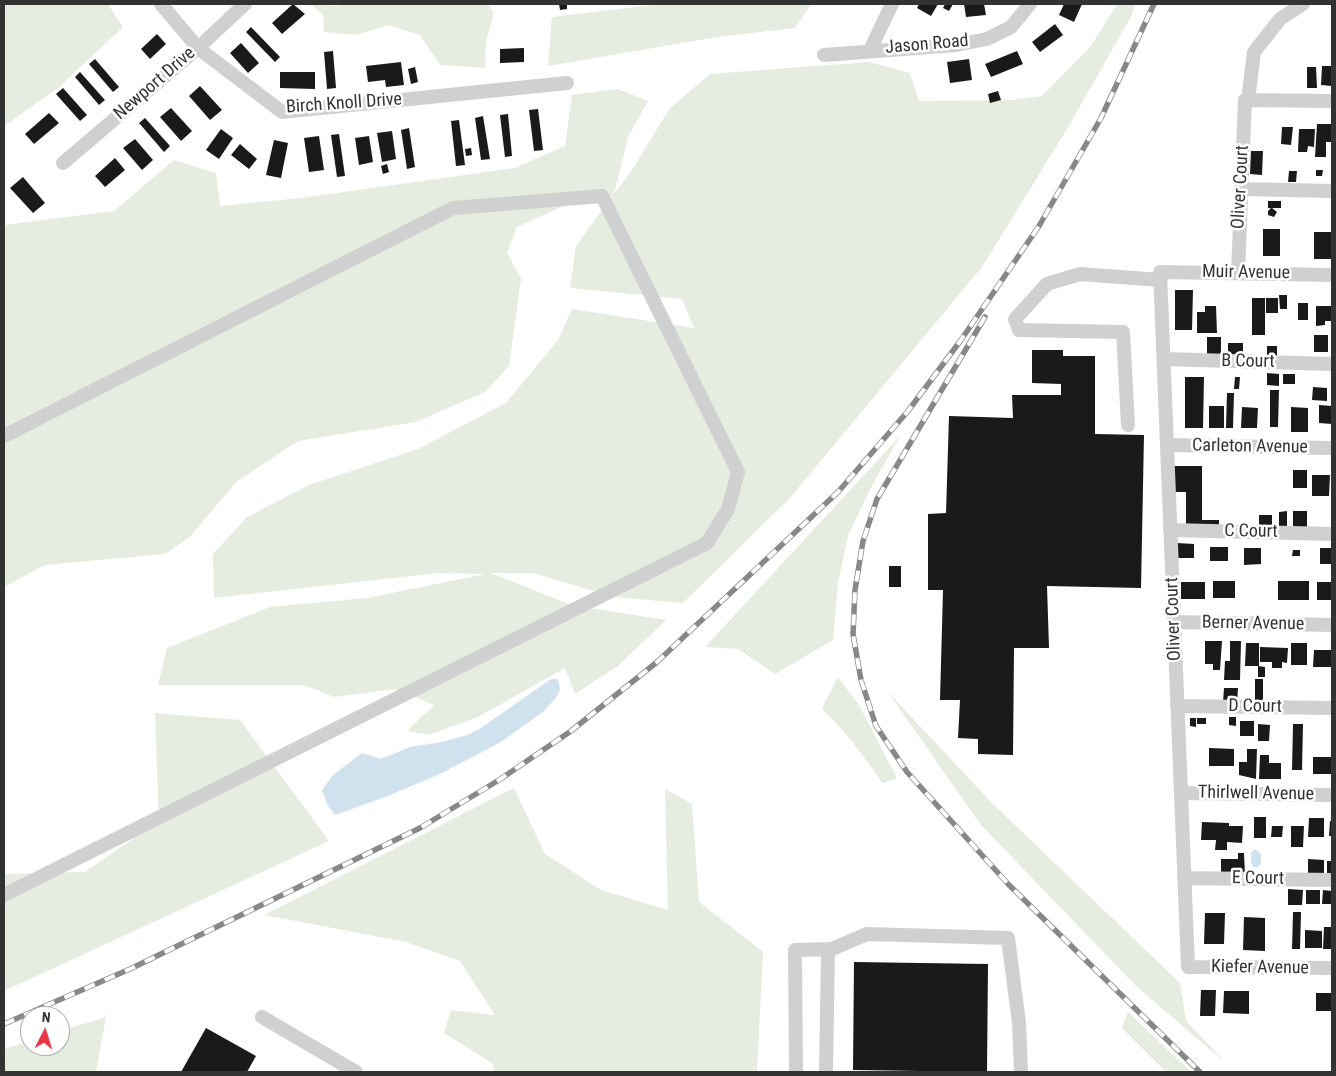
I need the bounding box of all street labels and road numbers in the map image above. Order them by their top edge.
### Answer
street label: Jason Road [884,31,970,59]
street label: Newport Drive [110,43,200,125]
street label: Birch Knoll Drive [285,89,403,119]
street label: Oliver Court [1228,145,1254,229]
street label: Muir Avenue [1202,261,1290,285]
street label: B Court [1221,351,1275,373]
street label: Carleton Avenue [1192,435,1308,459]
street label: C Court [1224,521,1278,543]
street label: Oliver Court [1162,577,1186,661]
street label: Berner Avenue [1202,612,1304,636]
street label: D Court [1228,696,1282,718]
street label: Thirlwell Avenue [1198,782,1314,806]
street label: E Court [1232,868,1284,890]
street label: Kiefer Avenue [1211,956,1309,980]

